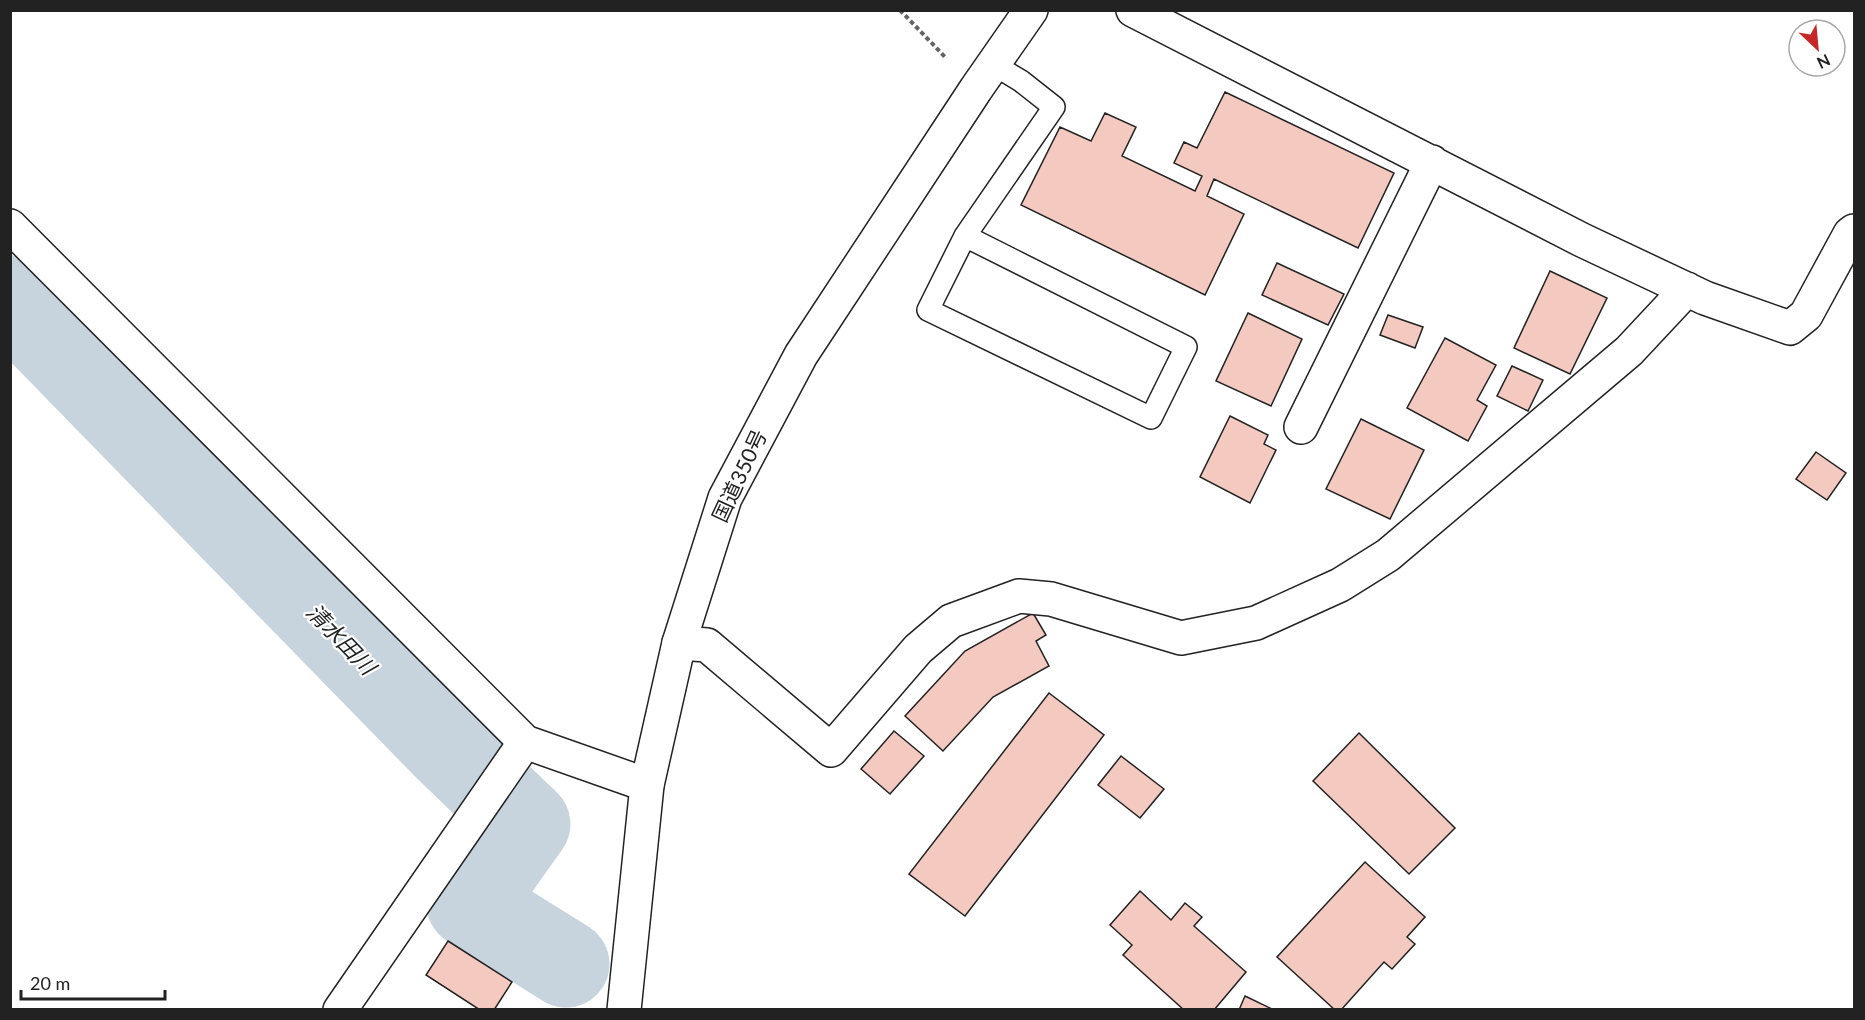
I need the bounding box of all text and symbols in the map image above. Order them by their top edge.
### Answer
north arrow [1787,18,1847,78]
text: N [1814,51,1833,73]
street label: 国道350号 [706,425,771,526]
water label: 清水田川 [301,598,383,681]
scale bar [21,963,165,1001]
text: 20 m [30,972,70,994]

